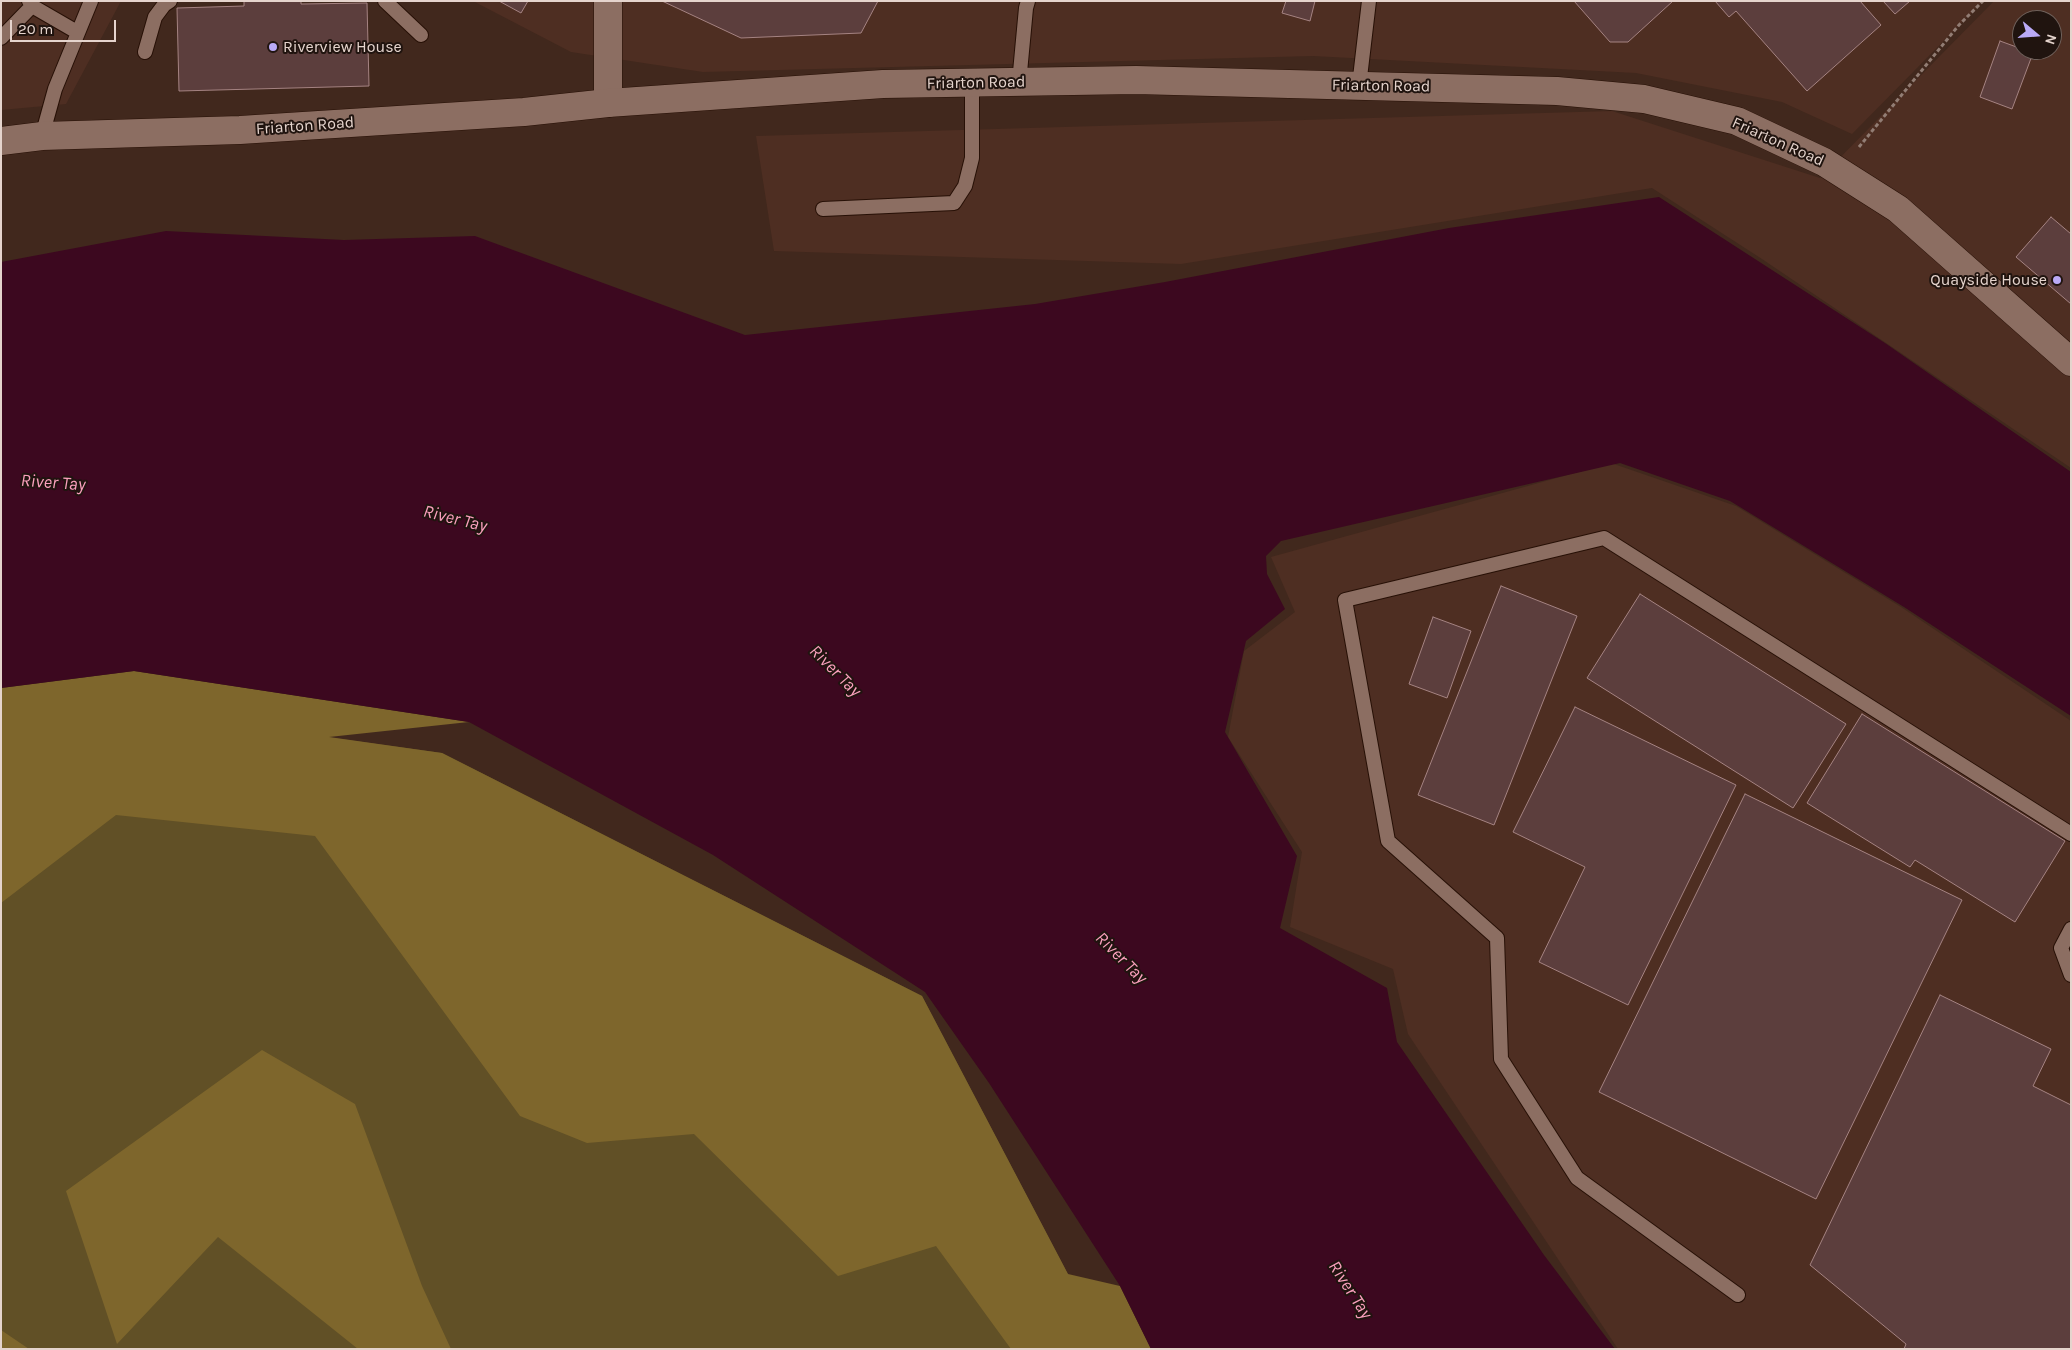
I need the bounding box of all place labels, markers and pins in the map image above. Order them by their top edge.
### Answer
place label: Riverview House [283,37,402,57]
marker: Riverview House [267,41,279,53]
place label: Quayside House [1930,270,2047,290]
marker: Quayside House [2051,274,2063,286]

